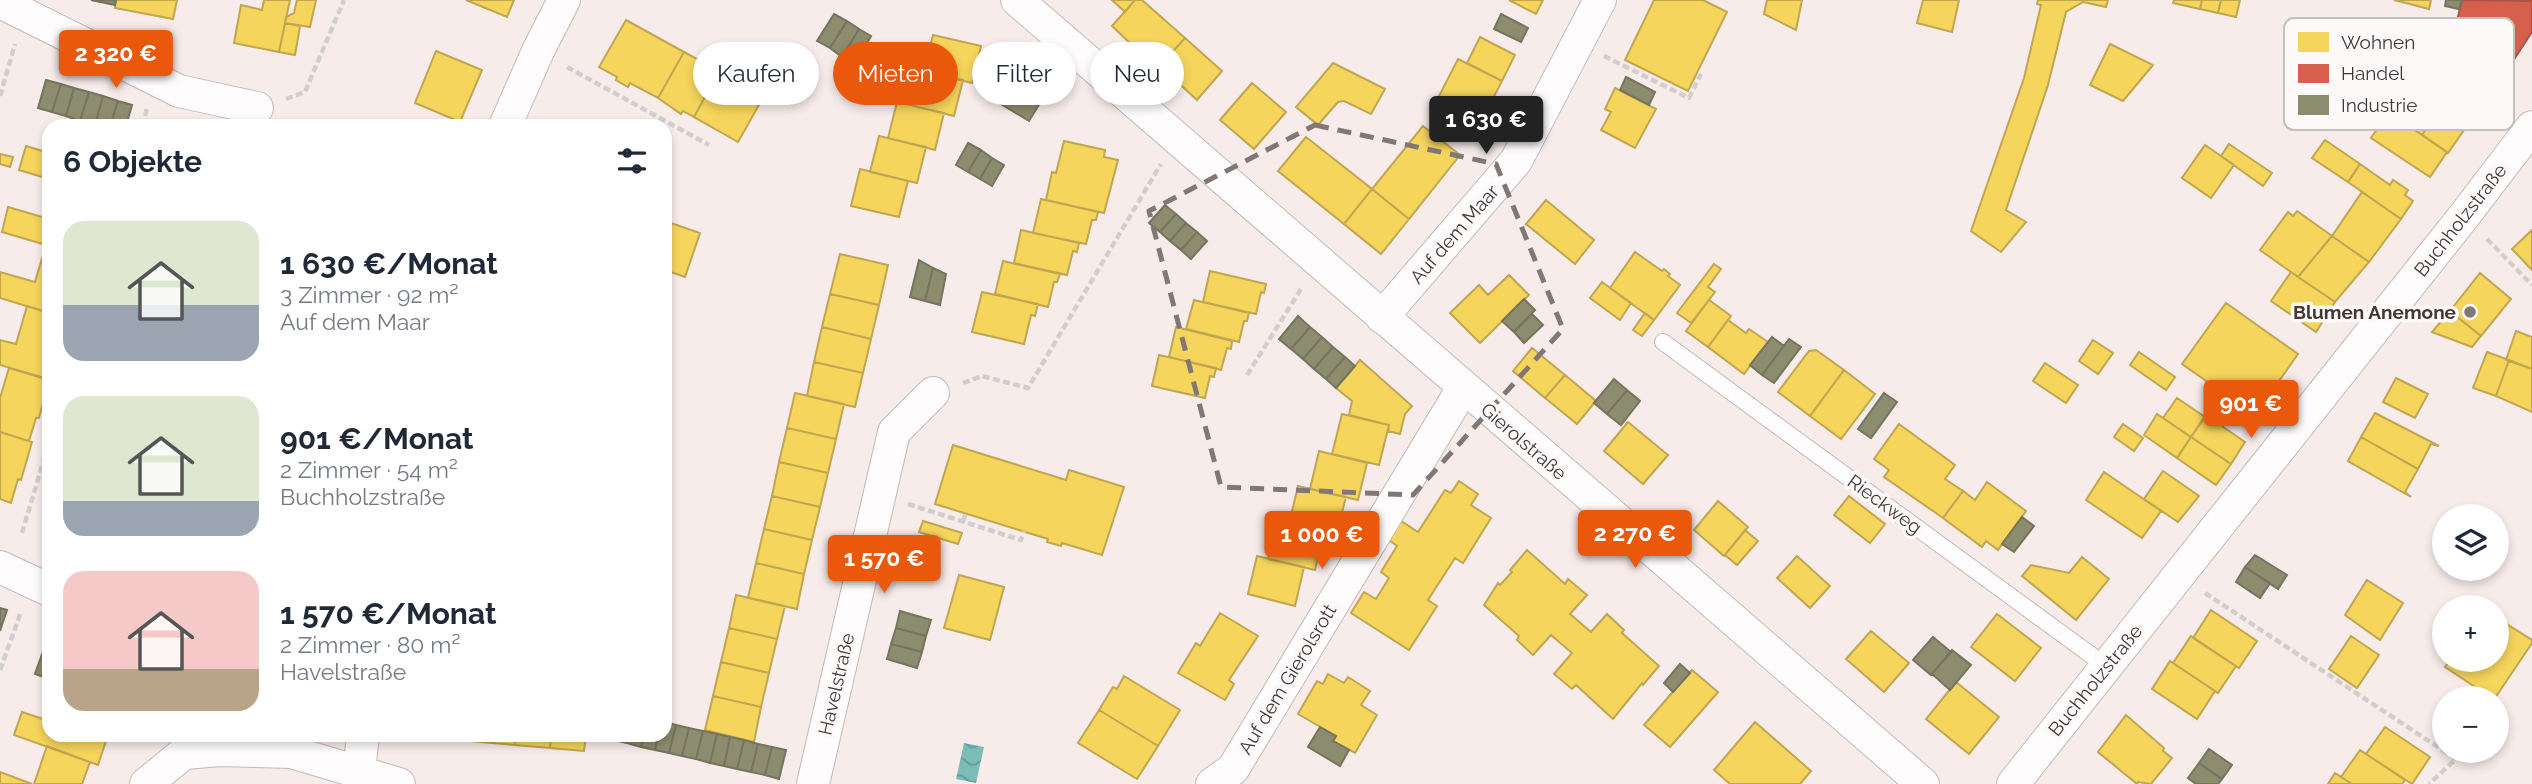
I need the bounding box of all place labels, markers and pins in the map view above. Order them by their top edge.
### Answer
pin: 2 320 € [51,31,181,90]
pin: 1 630 € [1421,96,1551,156]
place label: Blumen Anemone [2293,301,2456,323]
marker: Blumen Anemone [2462,304,2478,320]
pin: 901 € [2202,380,2300,440]
pin: 2 270 € [1570,510,1700,570]
pin: 1 000 € [1257,512,1387,571]
pin: 1 570 € [819,536,949,595]

